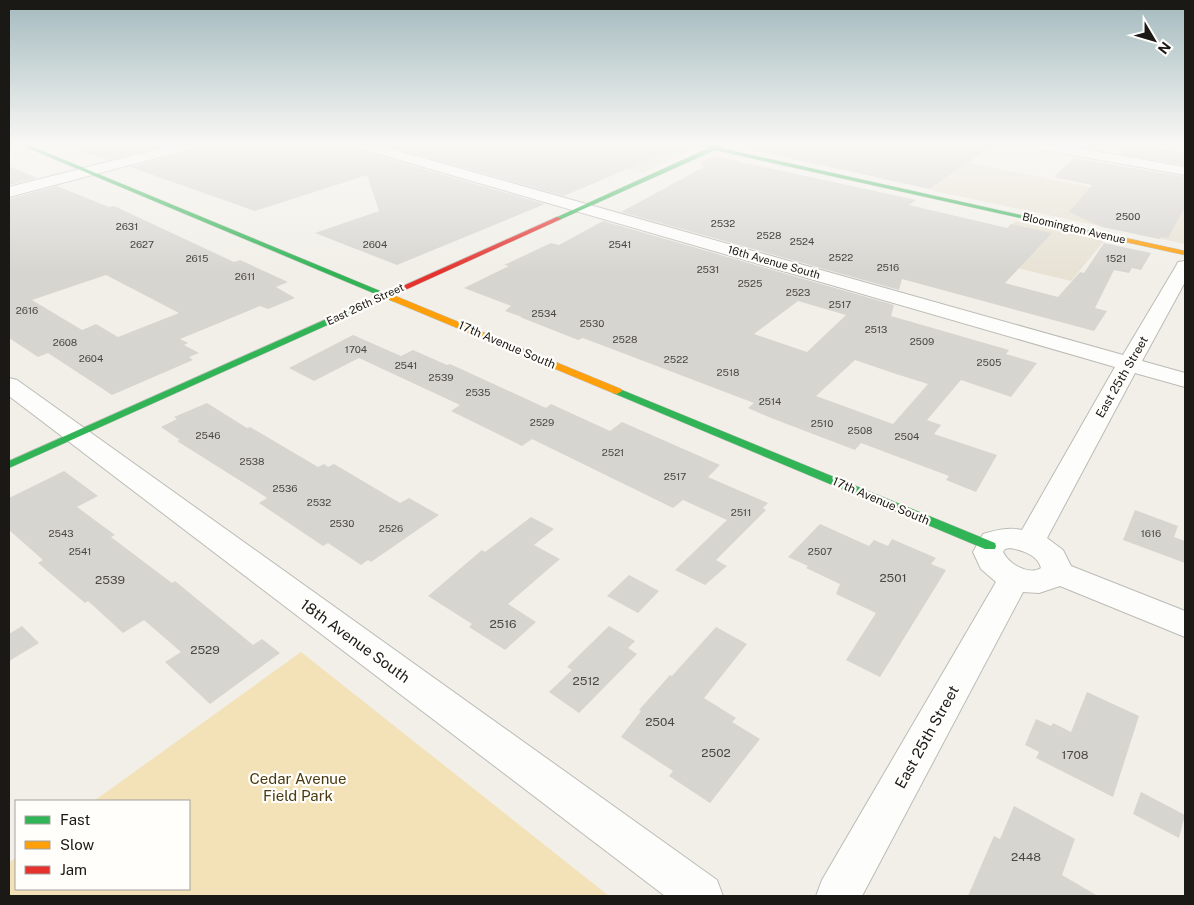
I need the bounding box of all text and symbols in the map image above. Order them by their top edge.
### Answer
north arrow [1129,15,1179,65]
text: N [1155,39,1174,57]
street label: Bloomington Avenue [1021,210,1127,246]
house number: 2500 [1116,210,1140,222]
house number: 2532 [711,217,735,229]
house number: 2631 [116,220,138,232]
house number: 2528 [757,229,781,241]
house number: 2524 [790,235,814,247]
house number: 2627 [130,238,154,250]
house number: 2604 [363,238,387,250]
house number: 2541 [609,238,631,250]
street label: 16th Avenue South [726,243,822,281]
house number: 2522 [829,251,853,263]
house number: 2615 [186,252,208,264]
house number: 1521 [1106,252,1126,264]
house number: 2516 [877,261,899,273]
house number: 2531 [697,263,719,275]
house number: 2611 [235,270,255,282]
house number: 2525 [738,277,762,289]
street label: East 26th Street [324,281,406,327]
house number: 2523 [786,286,810,298]
house number: 2517 [829,298,851,310]
house number: 2616 [16,304,38,316]
house number: 2534 [532,307,556,319]
house number: 2530 [580,317,604,329]
street label: 17th Avenue South [456,318,558,372]
house number: 2513 [865,323,887,335]
house number: 2528 [613,333,637,345]
street label: East 25th Street [1093,333,1151,420]
house number: 2509 [910,335,934,347]
house number: 2608 [53,336,77,348]
house number: 1704 [345,343,367,355]
house number: 2604 [79,352,103,364]
house number: 2522 [664,353,688,365]
house number: 2505 [977,356,1001,368]
house number: 2541 [395,359,417,371]
house number: 2518 [717,366,739,378]
house number: 2539 [429,371,453,383]
house number: 2535 [465,386,491,398]
house number: 2514 [759,395,781,407]
house number: 2529 [530,416,554,428]
house number: 2510 [811,417,833,429]
house number: 2508 [848,424,872,436]
house number: 2546 [196,429,220,441]
house number: 2504 [895,430,919,442]
house number: 2521 [602,446,624,458]
house number: 2538 [239,455,265,467]
house number: 2517 [664,470,686,482]
street label: 17th Avenue South [830,474,932,528]
house number: 2536 [273,482,297,494]
house number: 2532 [307,496,331,508]
house number: 2511 [731,506,751,518]
house number: 2530 [330,517,354,529]
house number: 2526 [379,522,403,534]
house number: 2543 [49,527,73,539]
house number: 1616 [1141,527,1161,539]
house number: 2541 [69,545,91,557]
house number: 2507 [808,545,832,557]
house number: 2501 [879,571,907,585]
house number: 2539 [95,573,125,587]
street label: 18th Avenue South [297,595,413,686]
house number: 2516 [489,617,517,631]
house number: 2529 [190,643,220,657]
house number: 2512 [573,674,599,688]
street label: East 25th Street [891,682,962,791]
house number: 2504 [645,715,675,729]
house number: 2502 [701,746,731,760]
house number: 1708 [1062,748,1089,762]
park label: Cedar Avenue Field Park [249,770,347,804]
legend [15,800,190,890]
text: Fast [60,811,90,828]
text: Slow [60,836,95,853]
house number: 2448 [1011,850,1041,864]
text: Jam [60,861,87,878]

